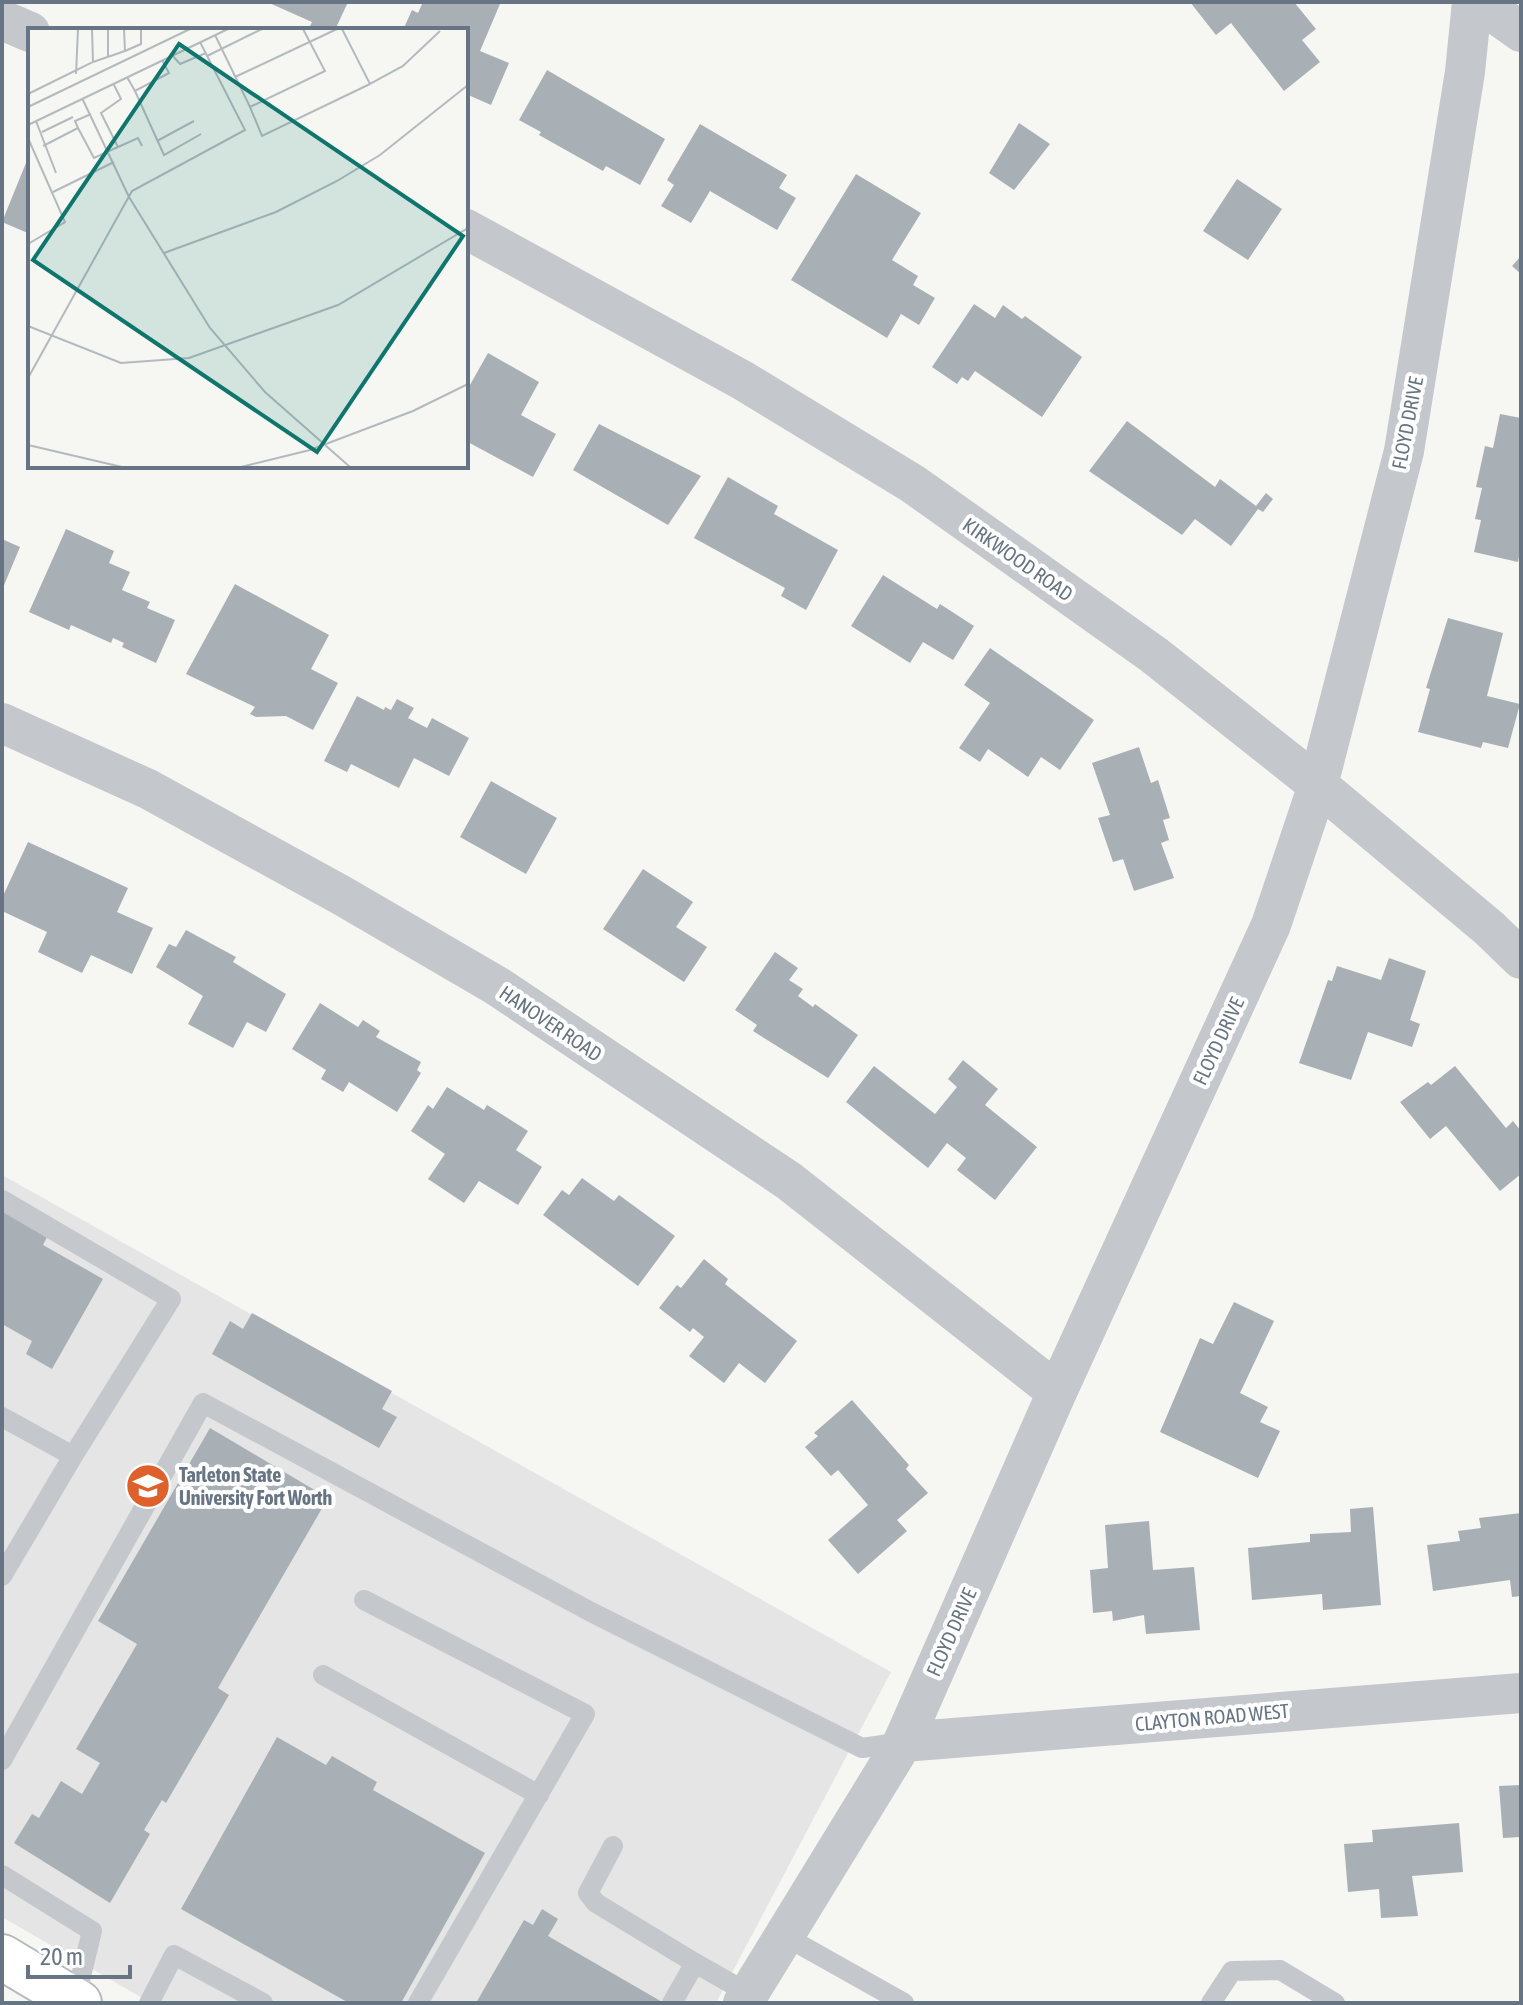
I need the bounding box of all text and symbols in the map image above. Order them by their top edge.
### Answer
inset map [28,28,468,468]
street label: FLOYD DRIVE [1387,374,1427,471]
street label: KIRKWOOD ROAD [959,513,1077,605]
street label: HANOVER ROAD [496,980,606,1066]
street label: FLOYD DRIVE [1188,993,1248,1088]
school or university icon: Tarleton State University Fort Worth [124,1462,172,1510]
place label: Tarleton State University Fort Worth [179,1463,332,1509]
street label: FLOYD DRIVE [921,1584,981,1680]
street label: CLAYTON ROAD WEST [1134,1699,1290,1735]
scale bar [28,1929,130,1979]
text: 20 m [40,1943,83,1970]

